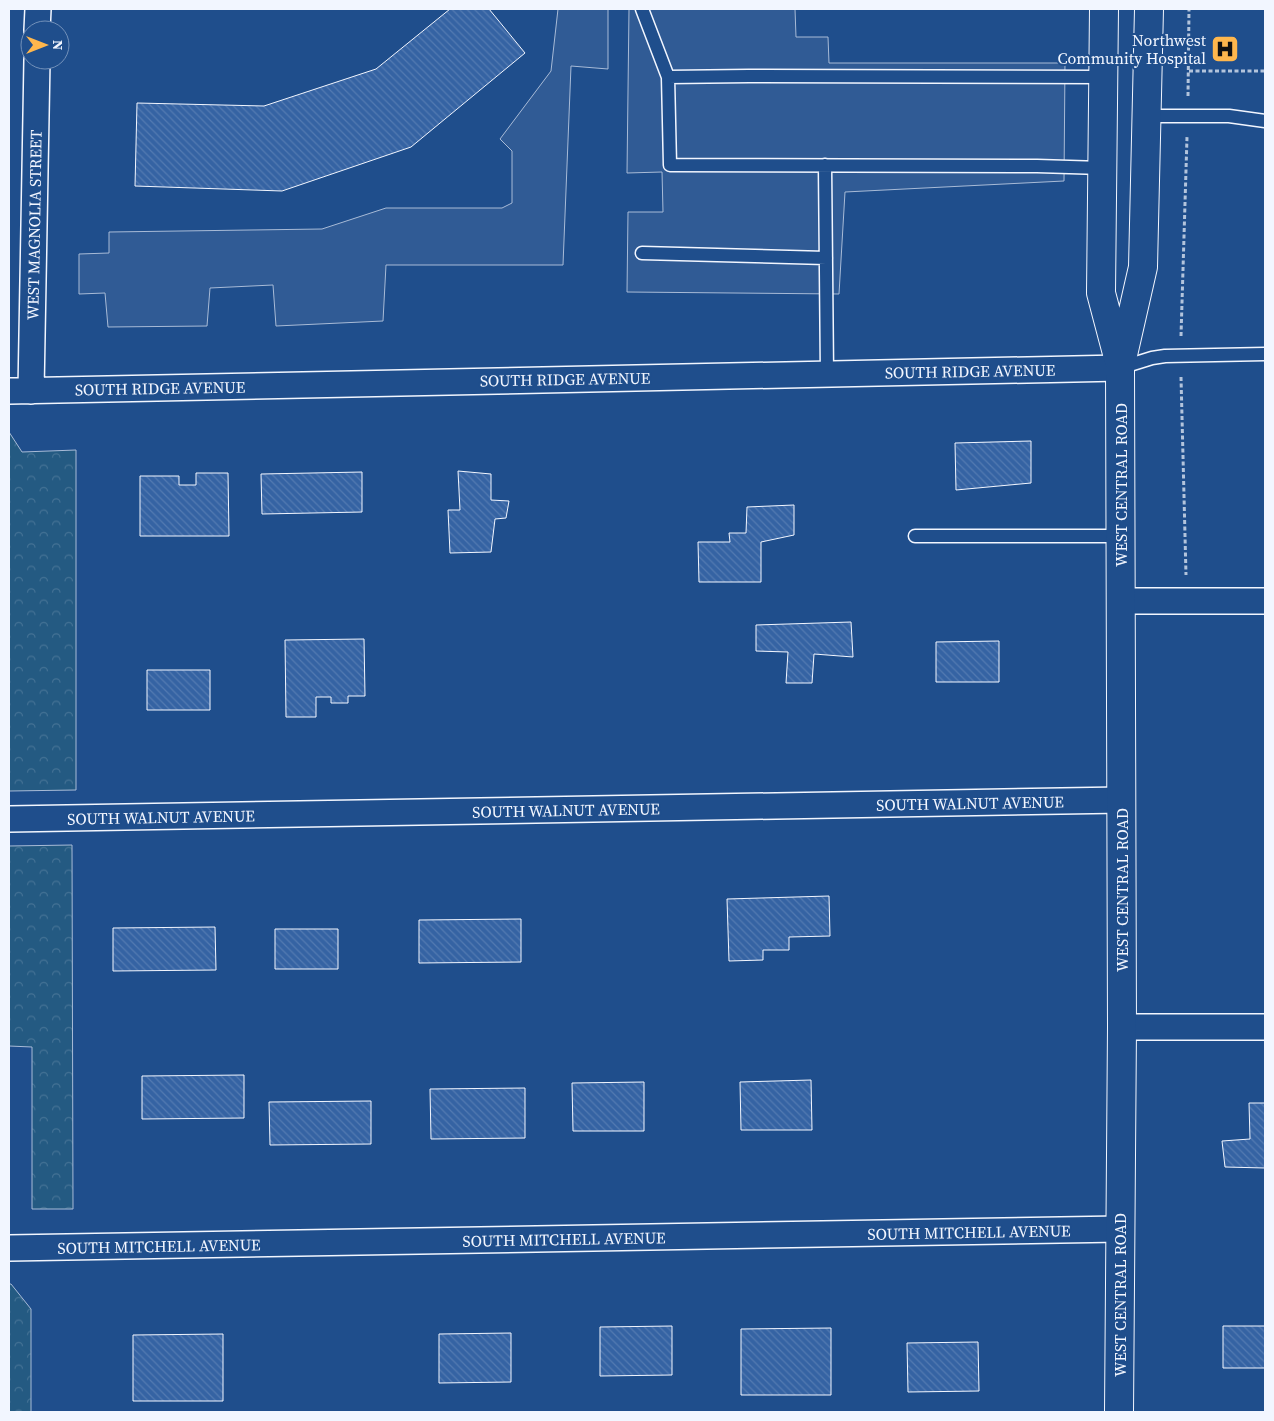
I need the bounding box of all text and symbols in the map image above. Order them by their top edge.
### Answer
north arrow [20,20,70,70]
place label: Northwest Community Hospital [1057,29,1207,69]
hospital icon: Northwest Community Hospital [1210,34,1240,64]
text: N [48,40,68,50]
street label: WEST MAGNOLIA STREET [21,129,47,320]
street label: SOUTH RIDGE AVENUE [885,359,1056,383]
street label: SOUTH RIDGE AVENUE [480,367,651,391]
street label: SOUTH RIDGE AVENUE [75,376,246,400]
street label: WEST CENTRAL ROAD [1110,403,1132,567]
street label: SOUTH WALNUT AVENUE [876,790,1064,816]
street label: SOUTH WALNUT AVENUE [472,797,660,823]
street label: SOUTH WALNUT AVENUE [67,804,255,830]
street label: WEST CENTRAL ROAD [1111,808,1133,972]
street label: WEST CENTRAL ROAD [1109,1213,1131,1377]
street label: SOUTH MITCHELL AVENUE [867,1219,1071,1245]
street label: SOUTH MITCHELL AVENUE [462,1226,666,1252]
street label: SOUTH MITCHELL AVENUE [57,1233,261,1259]

